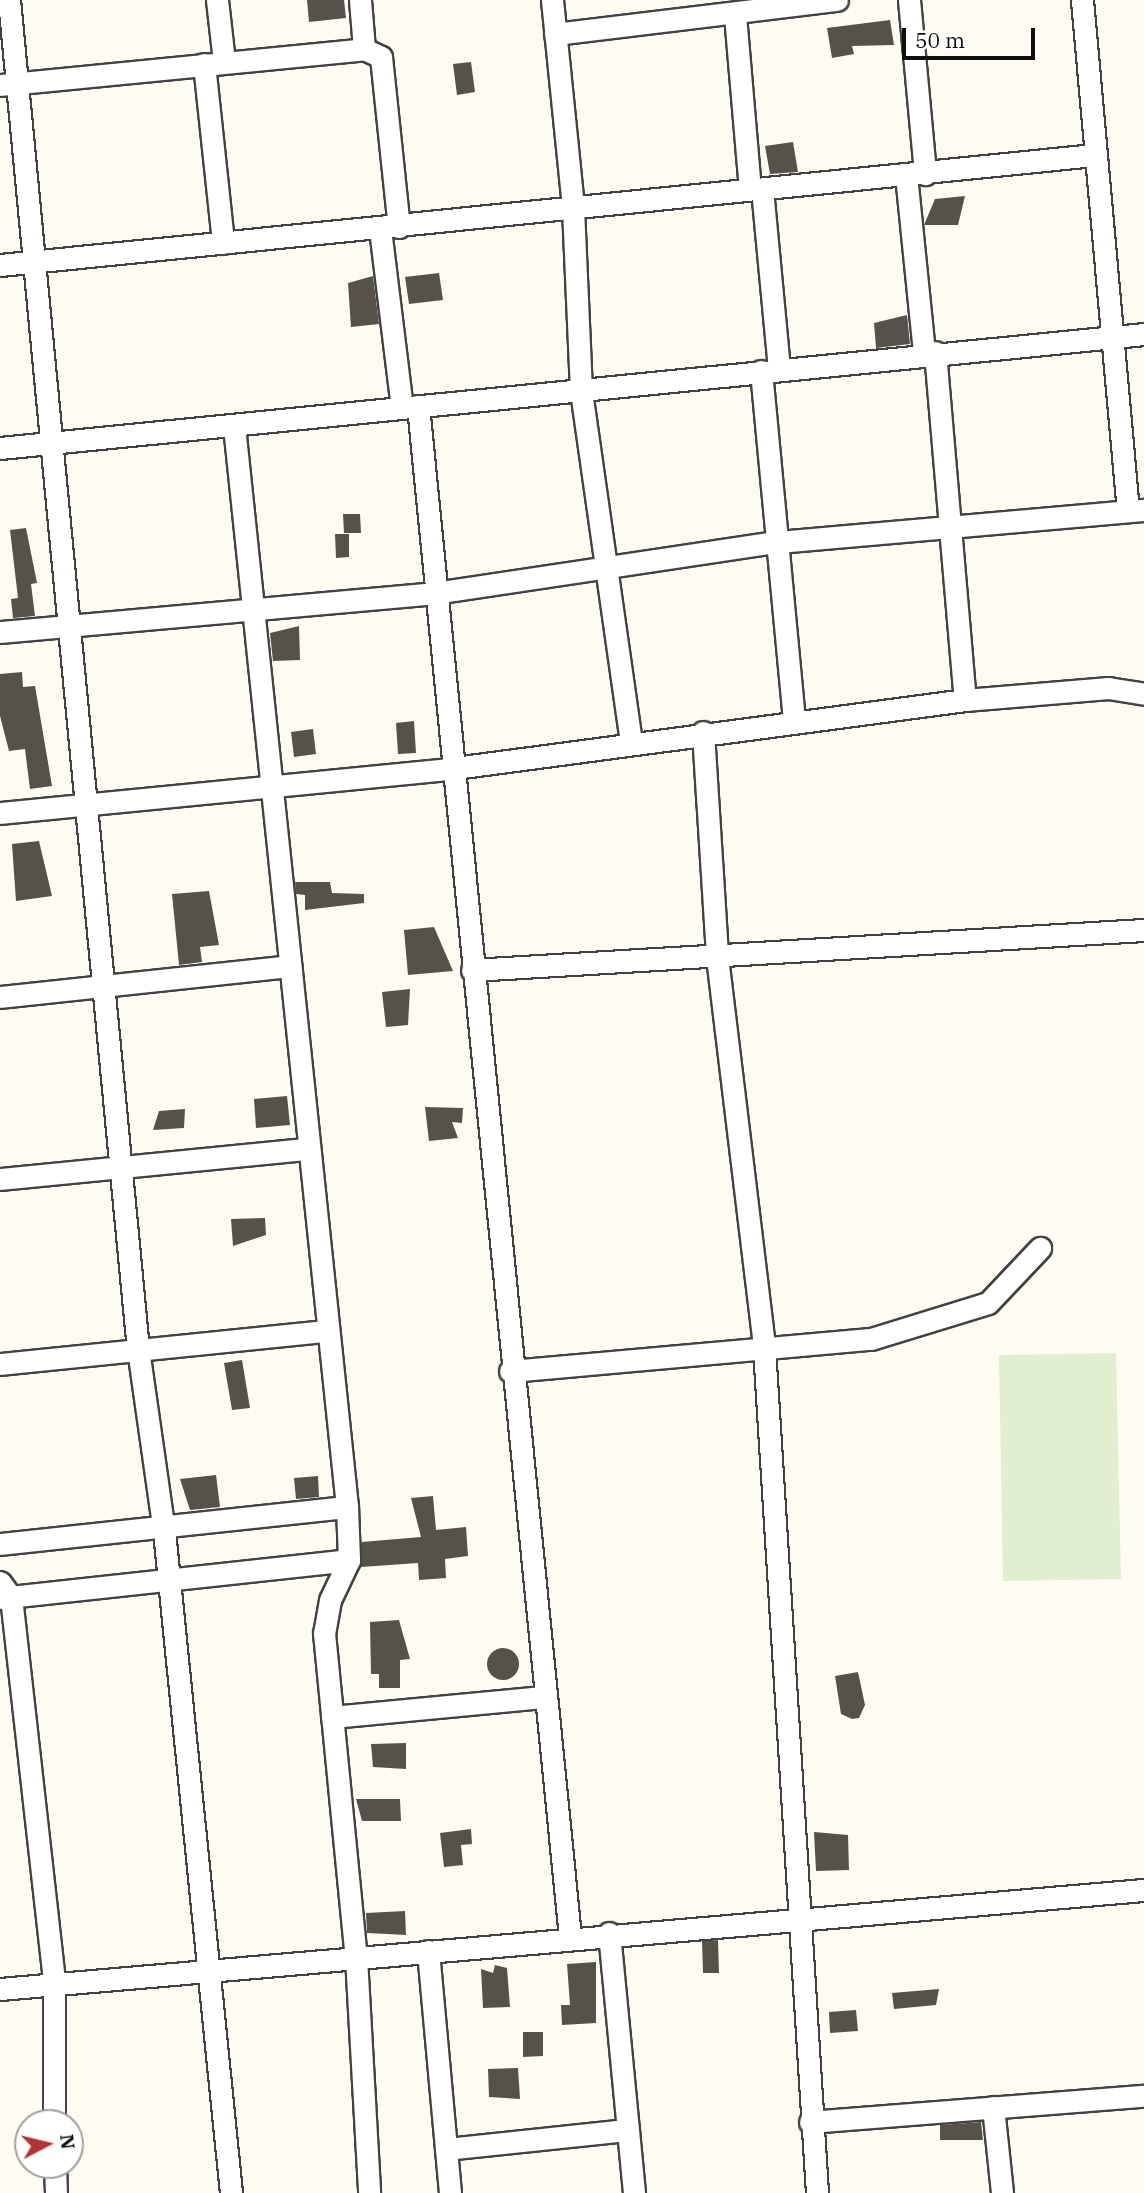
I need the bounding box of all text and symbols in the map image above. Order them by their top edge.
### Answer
scale bar [906,14,1039,58]
text: 50 m [915,26,965,54]
north arrow [14,2109,84,2179]
text: N [55,2133,81,2151]

